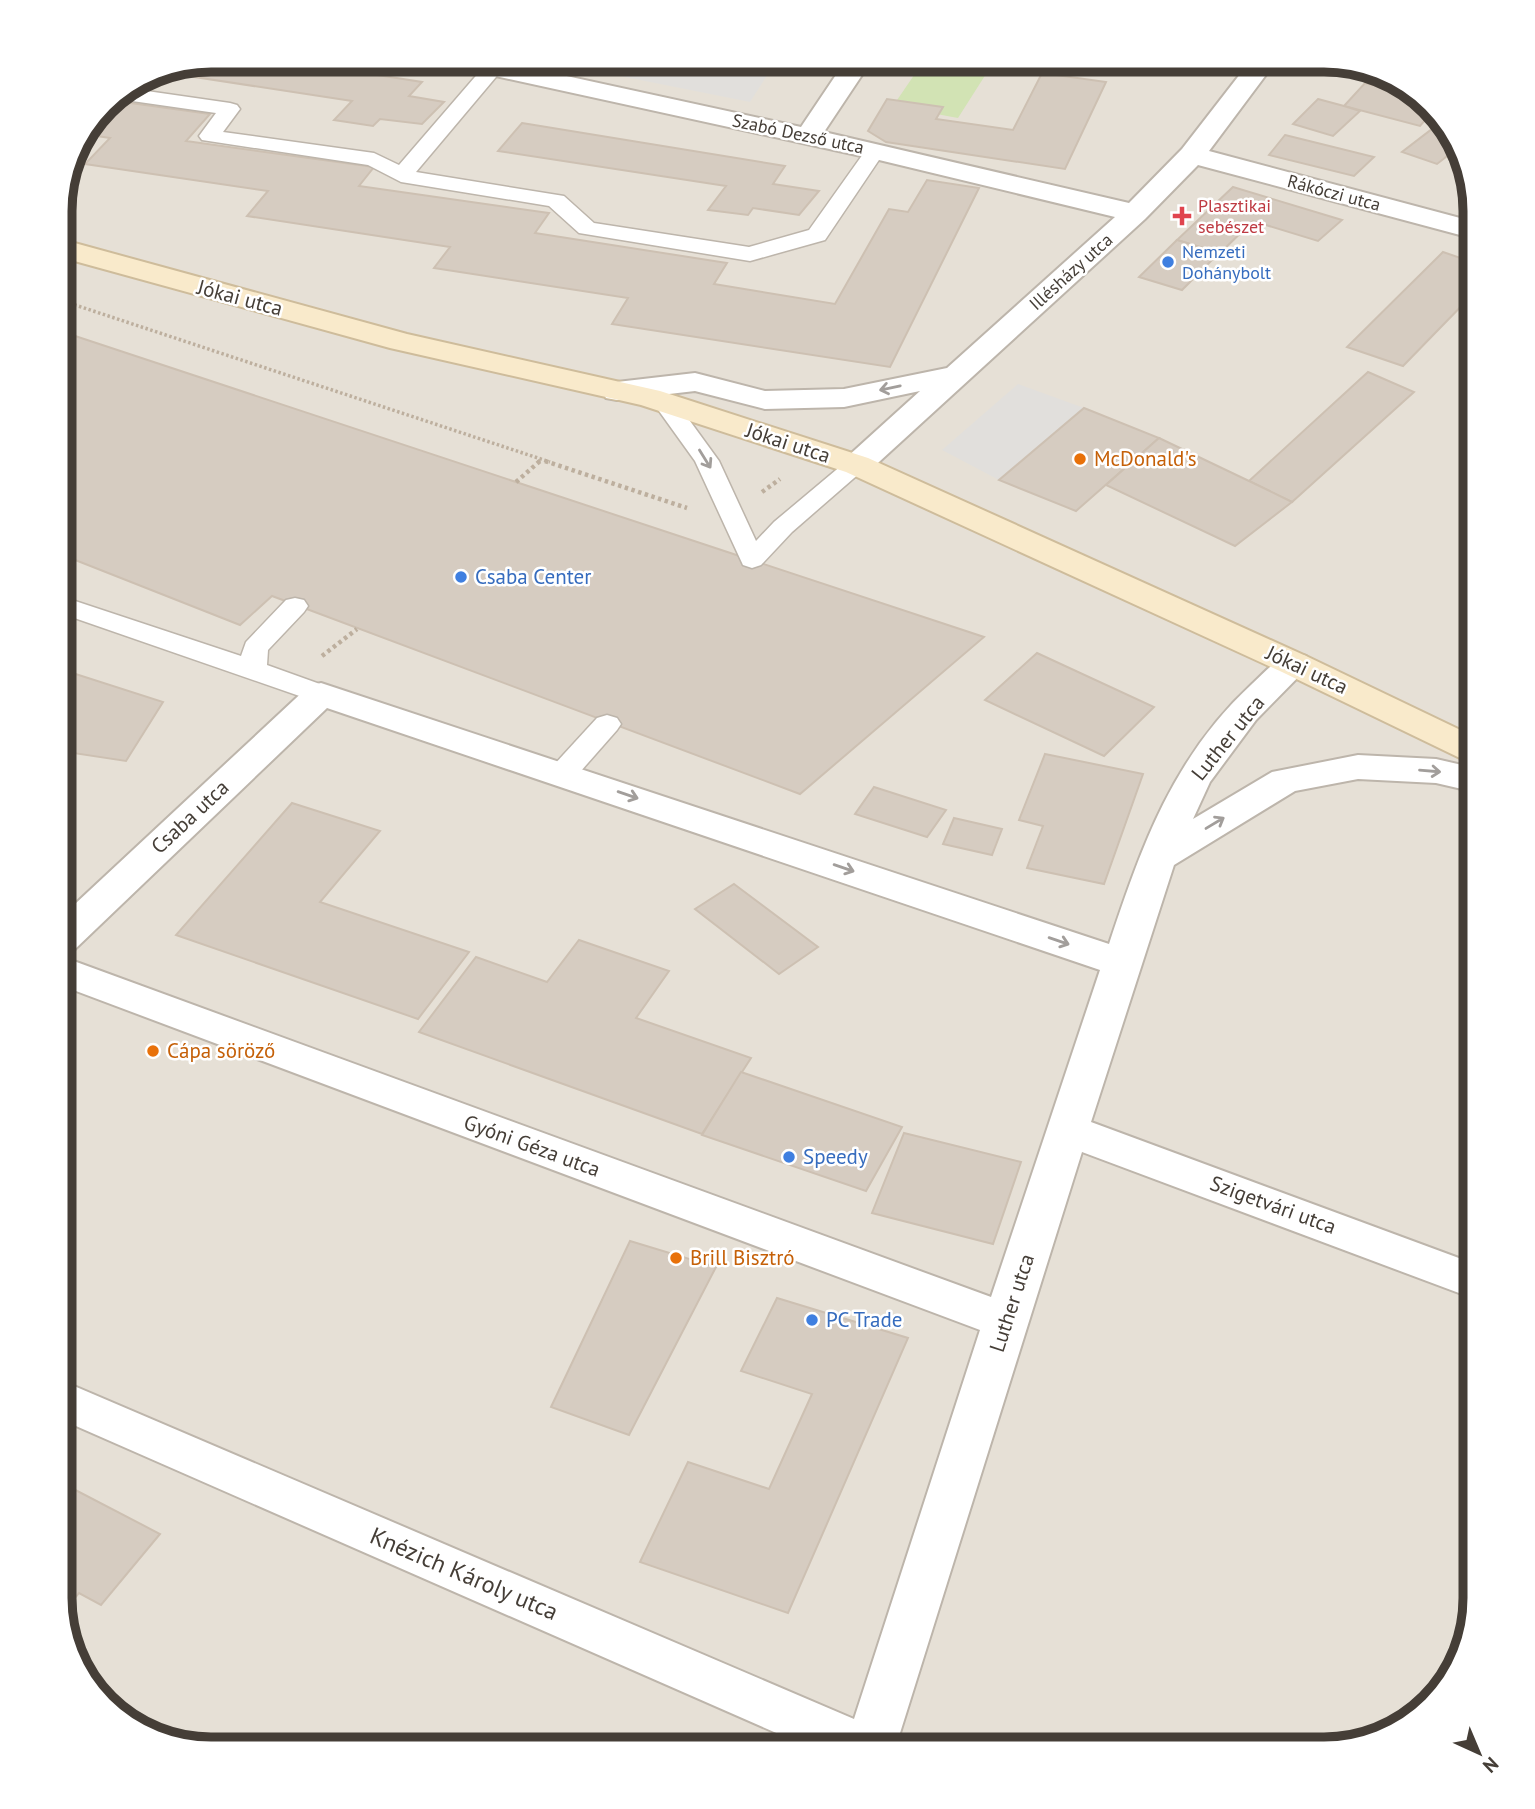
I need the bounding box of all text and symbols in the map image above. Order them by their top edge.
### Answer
street label: Szabó Dezső utca [730,108,866,159]
street label: Rákóczi utca [1285,169,1383,216]
place label: Plasztikai sebészet [1198,194,1271,238]
marker: Plasztikai sebészet [1172,206,1192,226]
street label: Illésházy utca [1024,228,1117,315]
place label: Nemzeti Dohánybolt [1182,240,1271,284]
marker: Nemzeti Dohánybolt [1160,254,1176,270]
street label: Jókai utca [194,273,286,322]
one-way arrow [879,382,902,396]
street label: Jókai utca [742,416,834,469]
place label: McDonald's [1094,445,1197,472]
one-way arrow [699,449,713,469]
marker: McDonald's [1072,451,1088,467]
place label: Csaba Center [475,563,591,590]
marker: Csaba Center [453,569,469,585]
street label: Jókai utca [1261,638,1352,700]
street label: Luther utca [1185,690,1270,786]
one-way arrow [1418,765,1440,778]
street label: Csaba utca [145,774,234,859]
one-way arrow [617,790,639,802]
one-way arrow [1205,816,1225,830]
one-way arrow [832,863,854,875]
one-way arrow [1048,936,1070,948]
place label: Cápa söröző [167,1037,275,1064]
marker: Cápa söröző [145,1043,161,1059]
street label: Gyóni Géza utca [460,1108,604,1183]
place label: Speedy [803,1143,868,1170]
marker: Speedy [781,1149,797,1165]
street label: Szigetvári utca [1206,1169,1340,1240]
place label: Brill Bisztró [690,1244,795,1271]
marker: Brill Bisztró [668,1250,684,1266]
street label: Luther utca [983,1250,1040,1355]
place label: PC Trade [826,1306,902,1333]
marker: PC Trade [804,1312,820,1328]
street label: Knézich Károly utca [365,1520,563,1627]
north arrow [1444,1718,1514,1788]
text: N [1478,1752,1504,1778]

